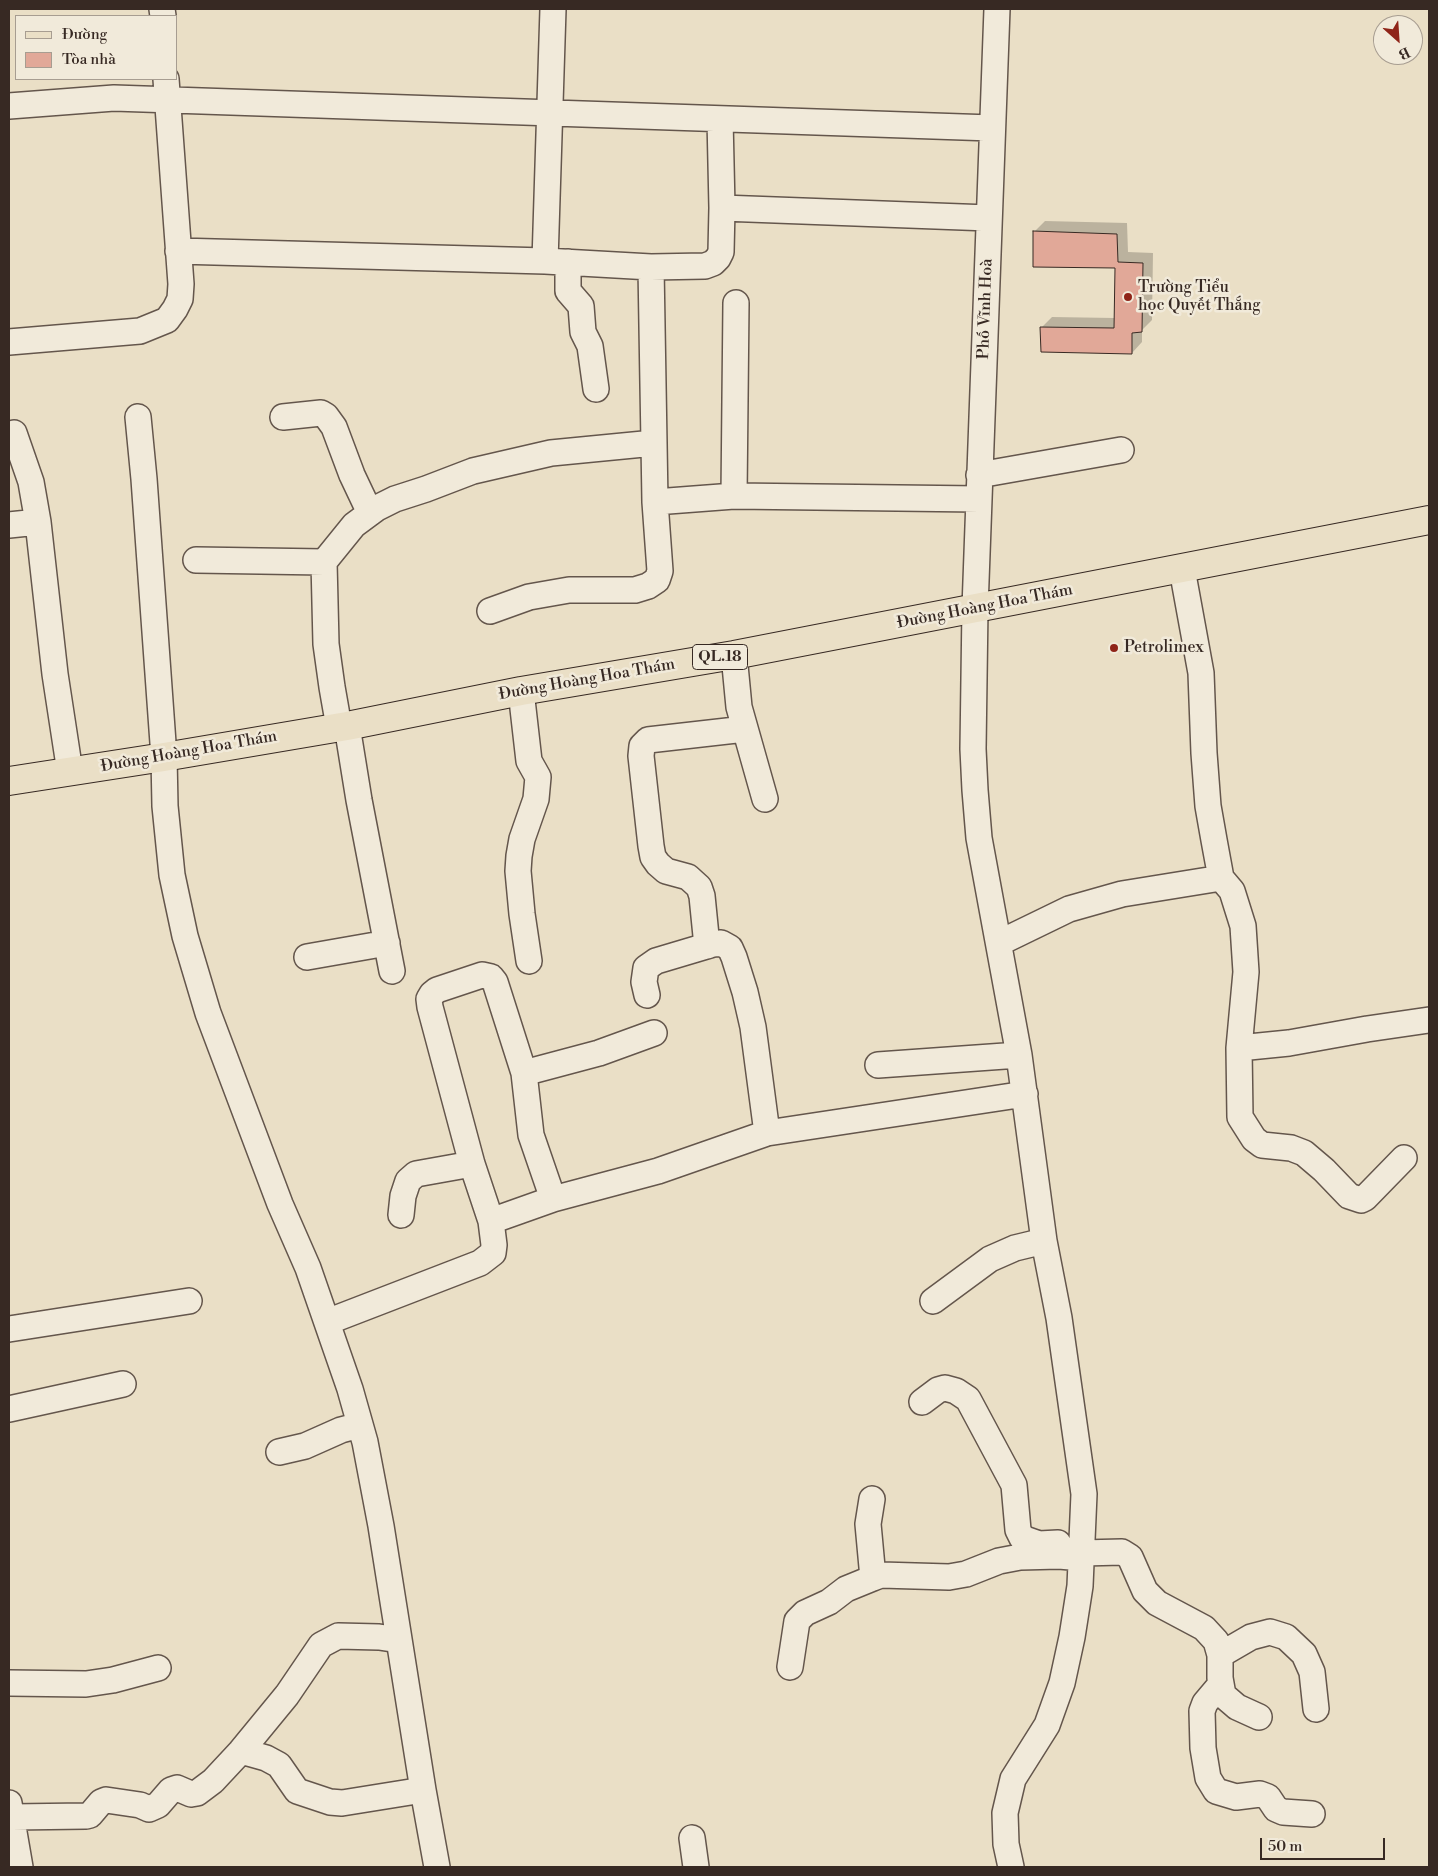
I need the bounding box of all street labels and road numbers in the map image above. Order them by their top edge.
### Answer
street label: Phố Vĩnh Hoà [975,258,997,360]
street label: Đường Hoàng Hoa Thám [896,581,1074,633]
road number: QL.18 [692,644,748,670]
street label: Đường Hoàng Hoa Thám [497,655,677,705]
street label: Đường Hoàng Hoa Thám [99,727,279,777]

